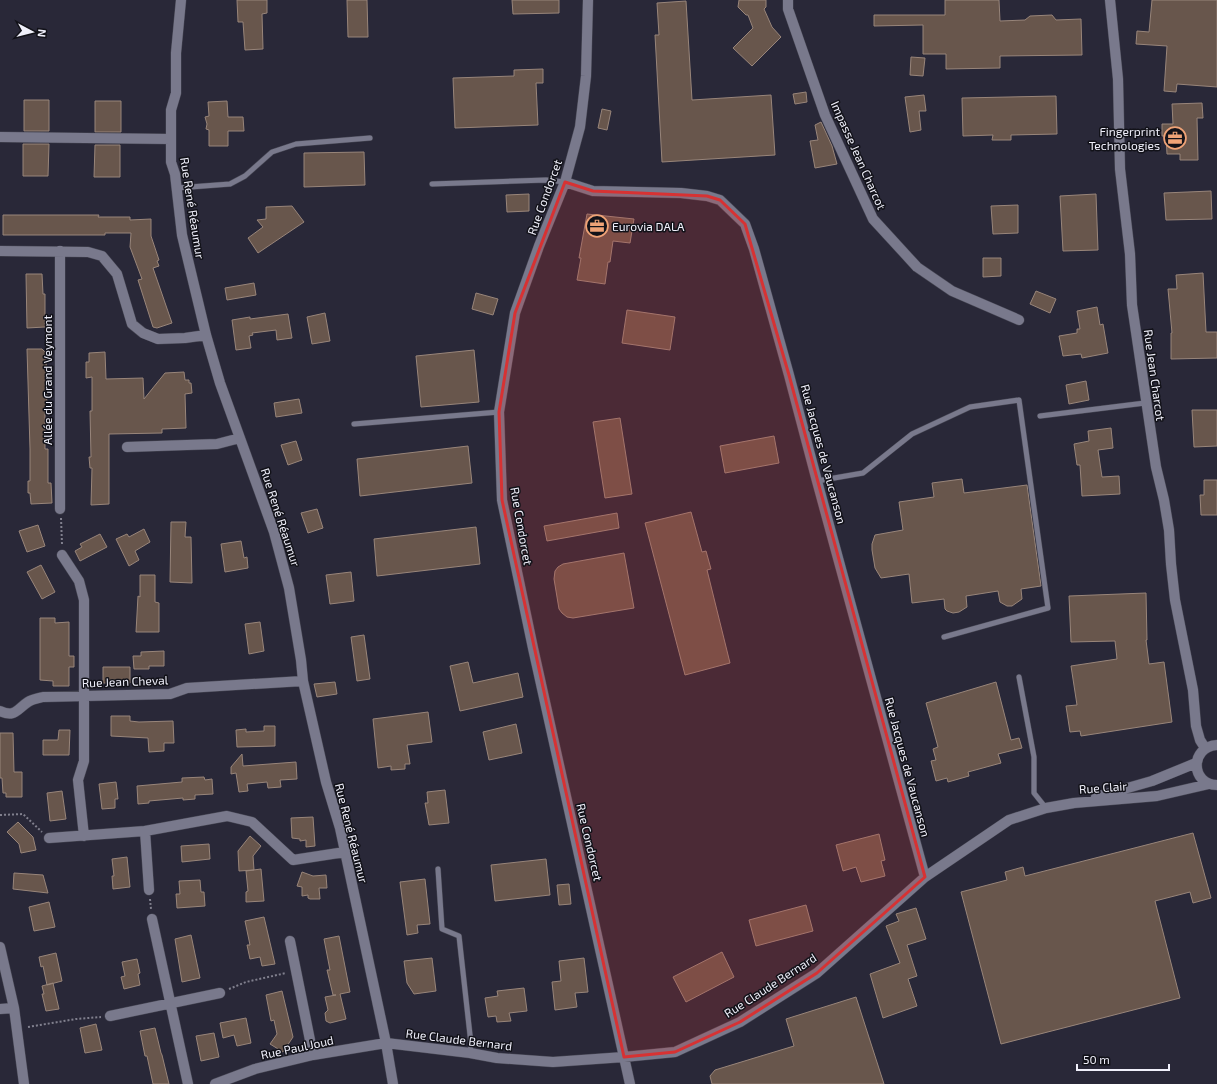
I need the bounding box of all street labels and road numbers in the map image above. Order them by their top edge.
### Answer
street label: Impasse Jean Charcot [829,99,889,212]
street label: Rue René Réaumur [178,156,208,260]
street label: Rue Condorcet [524,157,564,237]
street label: Allée du Grand Veymont [40,314,54,445]
street label: Rue Jean Charcot [1142,328,1168,422]
street label: Rue Jacques de Vaucanson [799,383,849,525]
street label: Rue René Réaumur [258,466,304,568]
street label: Rue Condorcet [508,486,536,567]
street label: Rue Jean Cheval [81,672,169,690]
street label: Rue Jacques de Vaucanson [883,696,933,838]
street label: Rue Clair [1078,778,1128,796]
street label: Rue René Réaumur [333,781,371,885]
street label: Rue Condorcet [574,802,606,883]
street label: Rue Claude Bernard [721,950,819,1020]
street label: Rue Claude Bernard [405,1026,513,1052]
street label: Rue Paul Joud [259,1032,335,1062]

